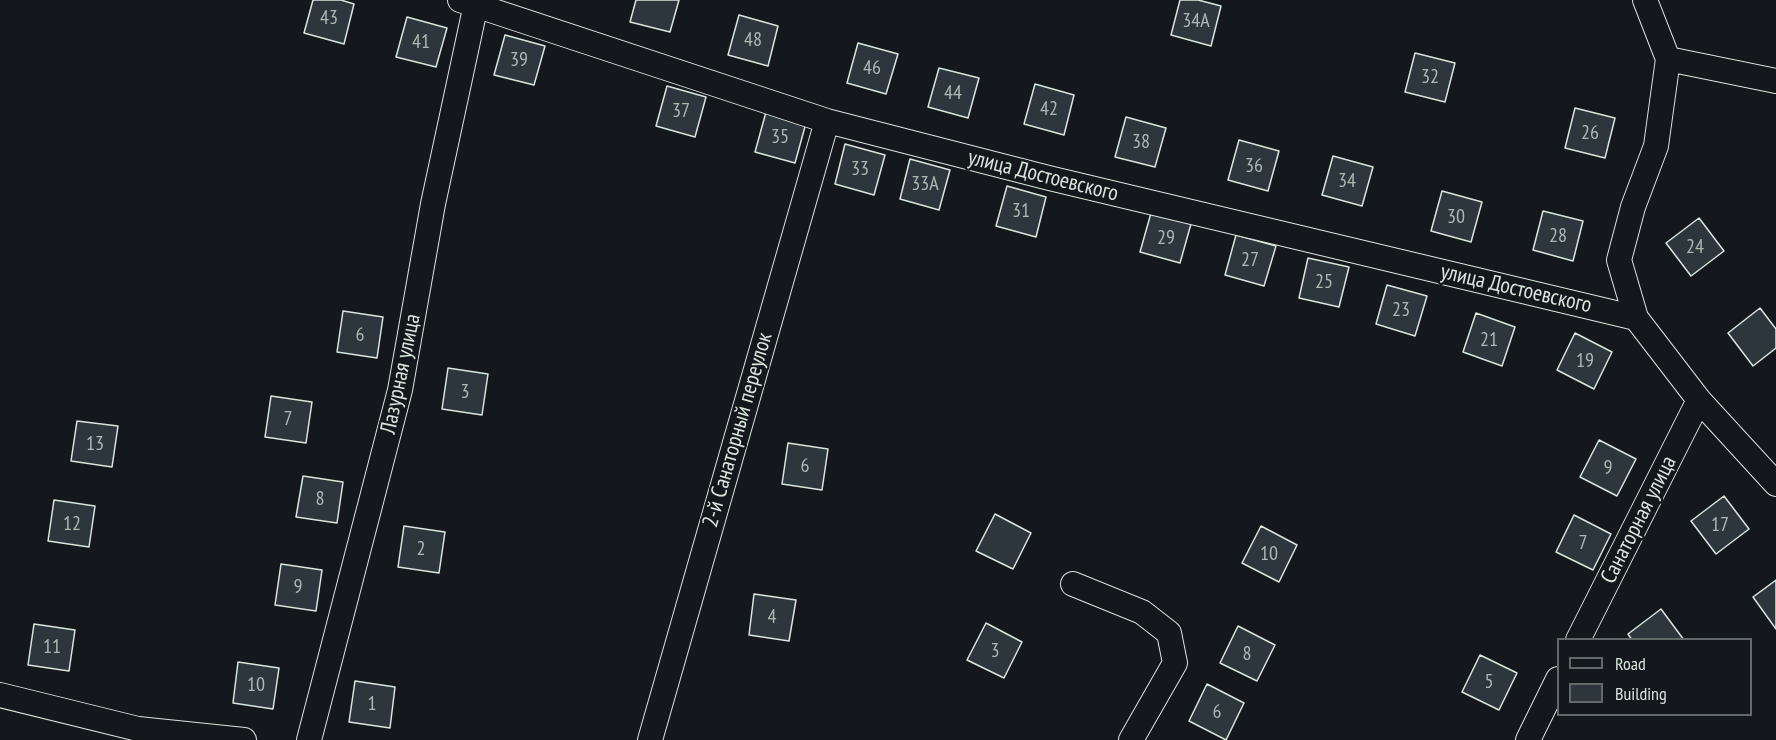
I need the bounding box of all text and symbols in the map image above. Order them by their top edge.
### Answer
house number: 43 [320,6,338,30]
house number: 34А [1182,9,1210,33]
house number: 48 [744,28,762,52]
house number: 41 [412,30,430,54]
house number: 39 [510,48,528,72]
house number: 46 [863,56,881,80]
house number: 32 [1421,65,1439,89]
house number: 44 [944,81,962,105]
house number: 42 [1040,97,1058,121]
house number: 37 [672,99,690,123]
house number: 26 [1581,121,1599,145]
house number: 35 [771,125,789,149]
house number: 38 [1132,130,1150,154]
street label: улица Достоевского [965,145,1121,207]
house number: 36 [1245,154,1263,178]
house number: 33 [851,157,869,181]
house number: 34 [1338,169,1356,193]
house number: 33А [911,172,939,196]
house number: 31 [1012,199,1030,223]
house number: 30 [1447,205,1465,229]
house number: 28 [1549,224,1567,248]
house number: 29 [1157,226,1175,250]
house number: 24 [1686,235,1704,259]
house number: 27 [1241,248,1259,272]
street label: улица Достоевского [1438,259,1594,319]
house number: 25 [1315,270,1333,294]
house number: 23 [1392,298,1410,322]
street label: Лазурная улица [375,312,427,436]
house number: 6 [356,323,364,347]
house number: 21 [1480,328,1498,352]
street label: 2-й Санаторный переулок [698,330,778,530]
house number: 19 [1576,349,1594,373]
house number: 3 [461,380,469,404]
house number: 7 [284,407,292,431]
house number: 13 [86,432,104,456]
street label: Санаторная улица [1596,452,1682,588]
house number: 6 [801,454,809,478]
house number: 9 [1604,456,1612,480]
house number: 8 [316,487,324,511]
house number: 12 [63,512,81,536]
house number: 17 [1711,513,1729,537]
house number: 7 [1579,531,1587,555]
house number: 2 [417,537,425,561]
house number: 10 [1260,542,1278,566]
house number: 9 [294,575,302,599]
house number: 4 [768,605,776,629]
house number: 11 [43,635,61,659]
legend [1557,638,1752,716]
house number: 3 [991,639,999,663]
house number: 8 [1243,642,1251,666]
text: Road [1615,652,1646,675]
house number: 5 [1485,670,1493,694]
house number: 10 [247,673,265,697]
text: Building [1615,682,1667,705]
house number: 1 [368,692,376,716]
house number: 6 [1213,700,1221,724]

